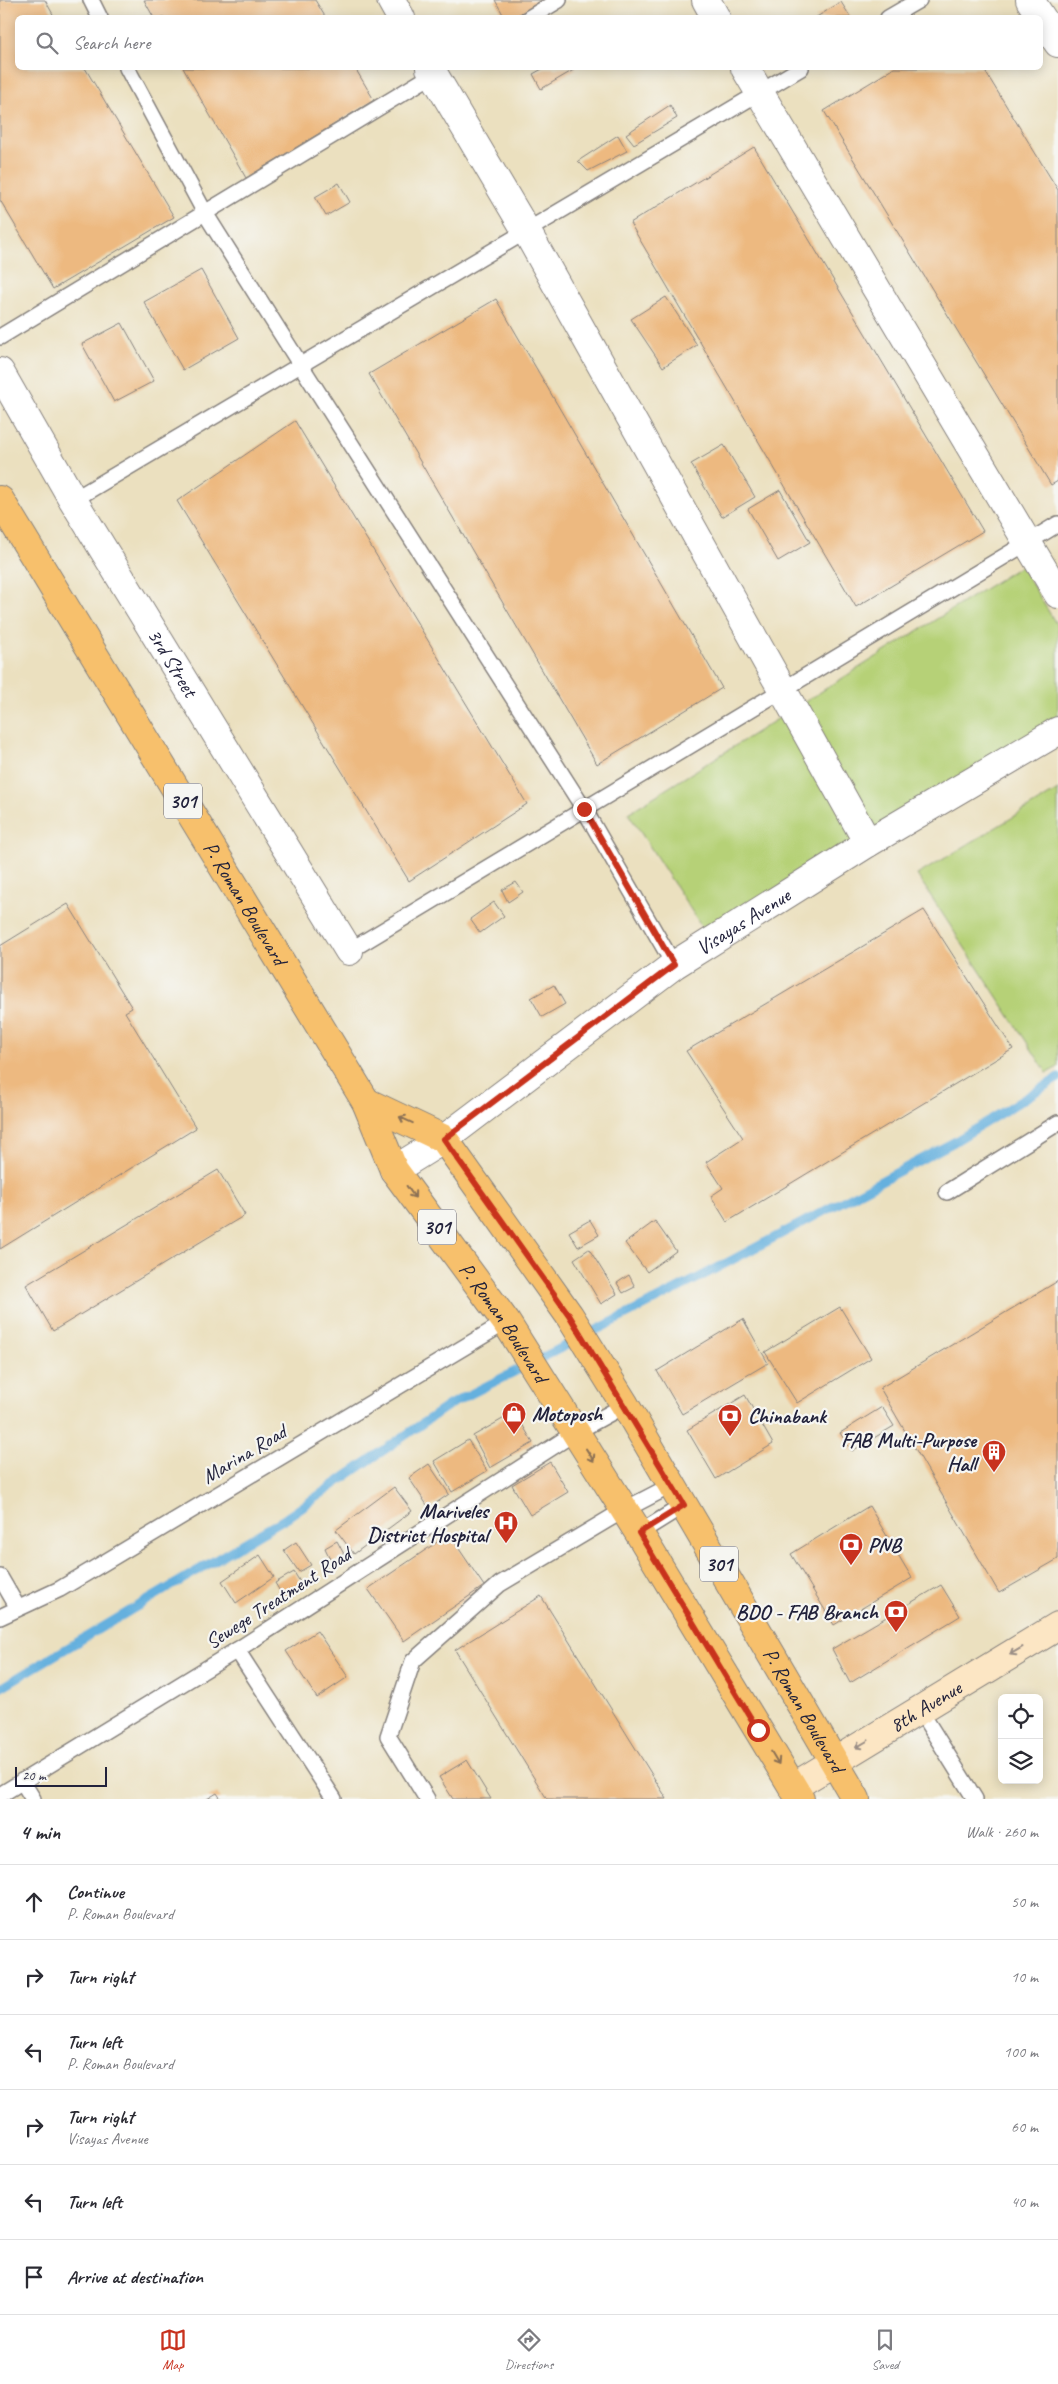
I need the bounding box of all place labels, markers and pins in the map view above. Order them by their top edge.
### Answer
shop icon: Motoposh [501,1401,527,1435]
place label: Motoposh [532,1401,603,1427]
bank icon: Chinabank [717,1403,743,1437]
place label: Chinabank [748,1403,828,1429]
place label: FAB Multi-Purpose Hall [841,1427,980,1477]
building icon: FAB Multi-Purpose Hall [981,1439,1007,1473]
place label: Mariveles District Hospital [367,1498,492,1548]
hospital icon: Mariveles District Hospital [493,1510,519,1544]
bank icon: PNB [838,1532,864,1566]
place label: PNB [868,1532,903,1558]
place label: BDO - FAB Branch [736,1599,879,1625]
bank icon: BDO - FAB Branch [883,1599,909,1633]

